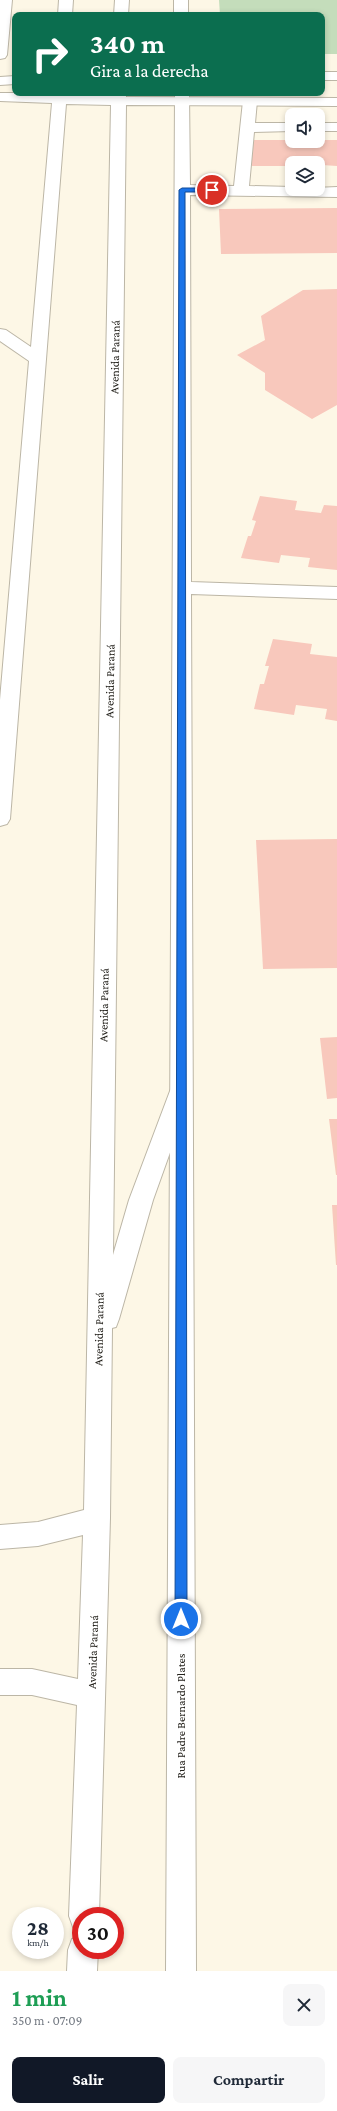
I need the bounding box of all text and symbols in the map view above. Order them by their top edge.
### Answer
icon: right [24,28,76,80]
text: 340 m [90,28,165,59]
text: Gira a la derecha [90,61,209,81]
map controls [285,108,325,196]
button: sound [285,108,325,148]
button: layers [285,156,325,196]
pin [195,173,229,207]
icon: arrive [201,179,223,201]
street label: Avenida Paraná [107,319,123,394]
street label: Avenida Paraná [102,643,118,718]
street label: Avenida Paraná [96,967,112,1042]
street label: Avenida Paraná [91,1291,107,1366]
position arrow [160,1598,202,1640]
street label: Avenida Paraná [85,1614,101,1689]
street label: Rua Padre Bernardo Plates [174,1653,188,1779]
speed limit sign: 30 [72,1907,124,1959]
text: 28 [27,1917,49,1939]
text: km/h [27,1937,49,1948]
text: 1 min [12,1984,67,2011]
button: close [283,1984,325,2026]
text: 350 m · 07:09 [12,2013,82,2028]
button: Salir [12,2057,165,2103]
button: Compartir [173,2057,325,2103]

